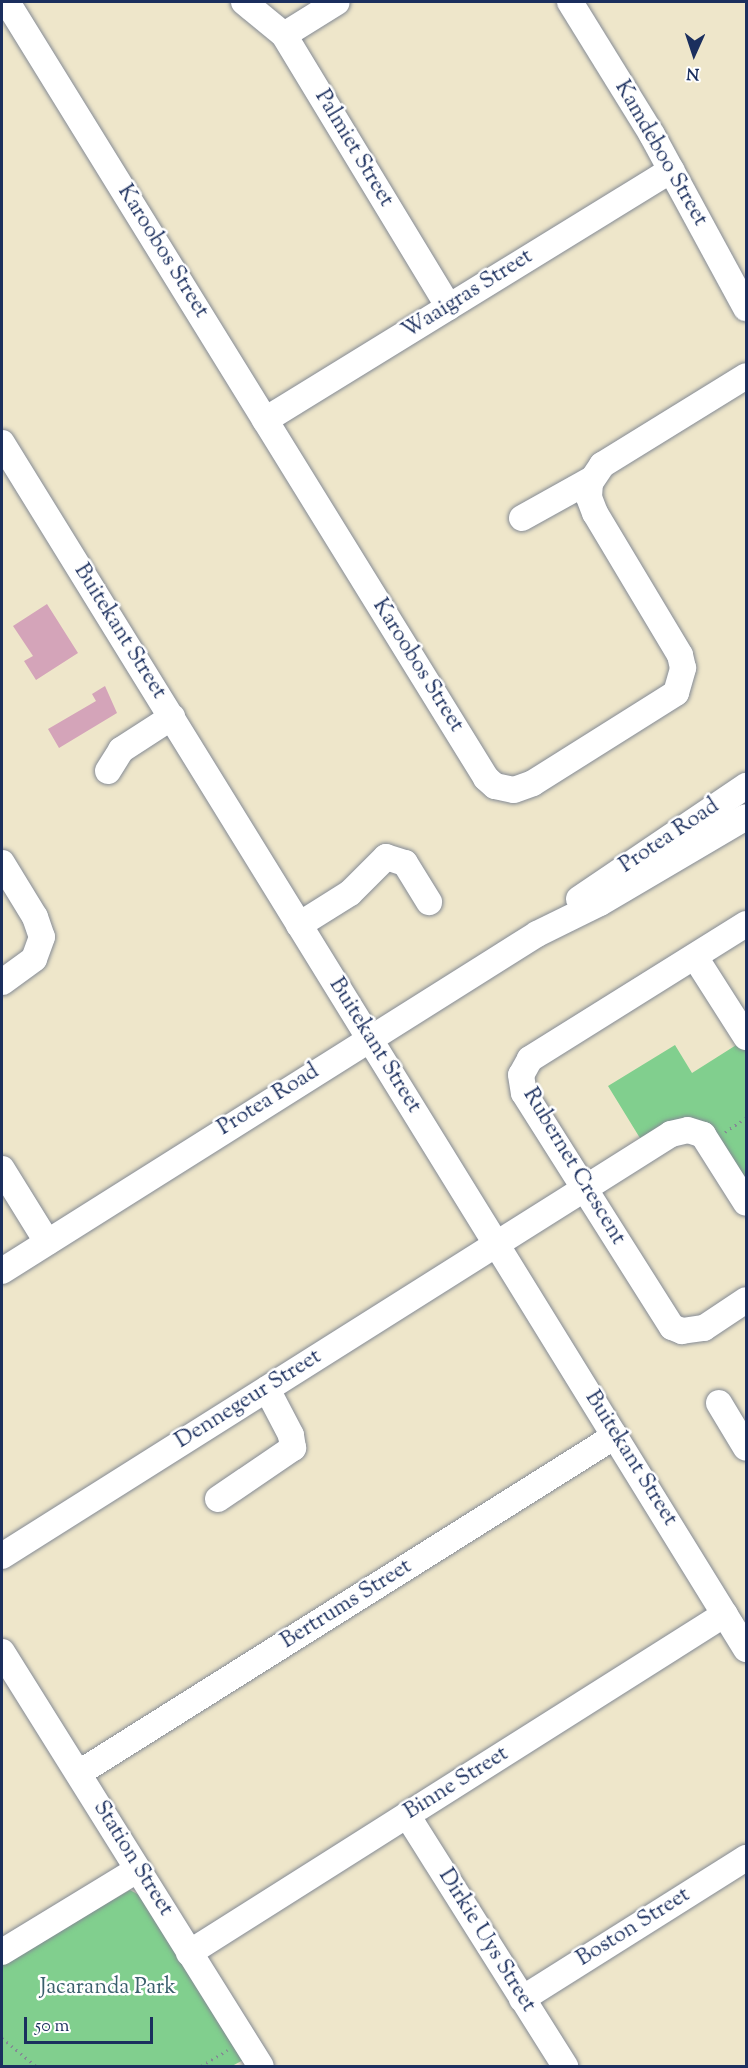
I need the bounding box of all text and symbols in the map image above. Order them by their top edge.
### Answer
north arrow [664,24,724,84]
text: N [686,61,700,84]
street label: Kamdeboo Street [608,76,712,232]
street label: Palmiet Street [308,86,398,212]
street label: Karoobos Street [111,181,213,323]
street label: Waaigras Street [398,244,538,346]
street label: Buitekant Street [67,560,171,704]
street label: Karoobos Street [366,595,468,737]
street label: Protea Road [615,794,725,880]
street label: Buitekant Street [322,974,426,1118]
street label: Protea Road [214,1060,324,1142]
street label: Rubernet Crescent [516,1084,630,1250]
street label: Dennegeur Street [171,1345,327,1455]
street label: Buitekant Street [578,1387,682,1531]
street label: Bertrums Street [277,1554,417,1656]
street label: Binne Street [400,1742,514,1826]
street label: Station Street [86,1797,178,1921]
street label: Dirkie Uys Street [431,1865,541,2017]
street label: Boston Street [572,1883,696,1973]
park label: Jacaranda Park [40,1976,176,2002]
scale bar [27,2005,156,2043]
text: 50 m [35,2014,69,2040]

